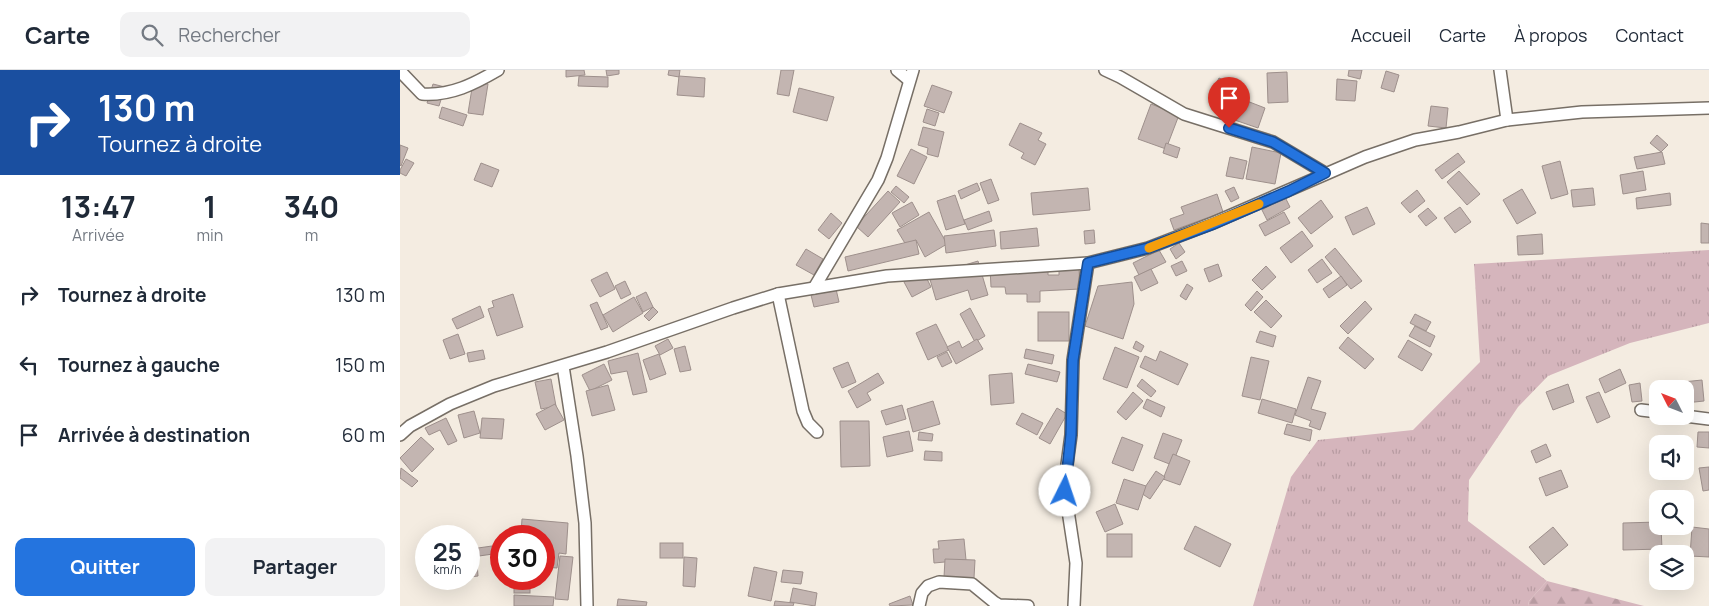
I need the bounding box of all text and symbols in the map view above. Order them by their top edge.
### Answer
search box [120,12,470,57]
text: Carte [25,18,90,51]
icon: search [138,21,166,49]
text: Rechercher [178,22,281,48]
text: Accueil [1351,23,1411,47]
text: Carte [1439,23,1486,47]
text: À propos [1514,23,1587,47]
text: Contact [1615,23,1684,47]
pin [1208,77,1250,128]
text: 130 m [98,84,195,132]
icon: arrive [1215,84,1243,112]
icon: right [15,90,80,155]
text: Tournez à droite [98,129,262,159]
text: 13:47 [61,186,136,227]
text: 1 [203,186,216,227]
text: 340 [284,186,339,227]
text: Arrivée [72,224,124,246]
text: min [196,224,223,246]
text: m [305,224,318,246]
icon: right [15,281,43,309]
text: Tournez à droite [58,282,206,308]
text: 130 m [336,282,385,308]
icon: left [15,351,43,379]
text: Tournez à gauche [58,352,220,378]
text: 150 m [335,352,385,378]
north arrow [1649,380,1694,425]
map controls [1649,380,1694,590]
icon: arrive [15,421,43,449]
text: Arrivée à destination [58,422,250,448]
text: 60 m [342,422,385,448]
button: sound [1649,435,1694,480]
position arrow [1038,464,1090,516]
button: search [1649,490,1694,535]
speed limit sign: 30 [490,525,555,590]
text: 25 [433,534,462,569]
button: Quitter [15,538,195,596]
button: Partager [205,538,385,596]
button: layers [1649,545,1694,590]
text: km/h [434,561,461,578]

